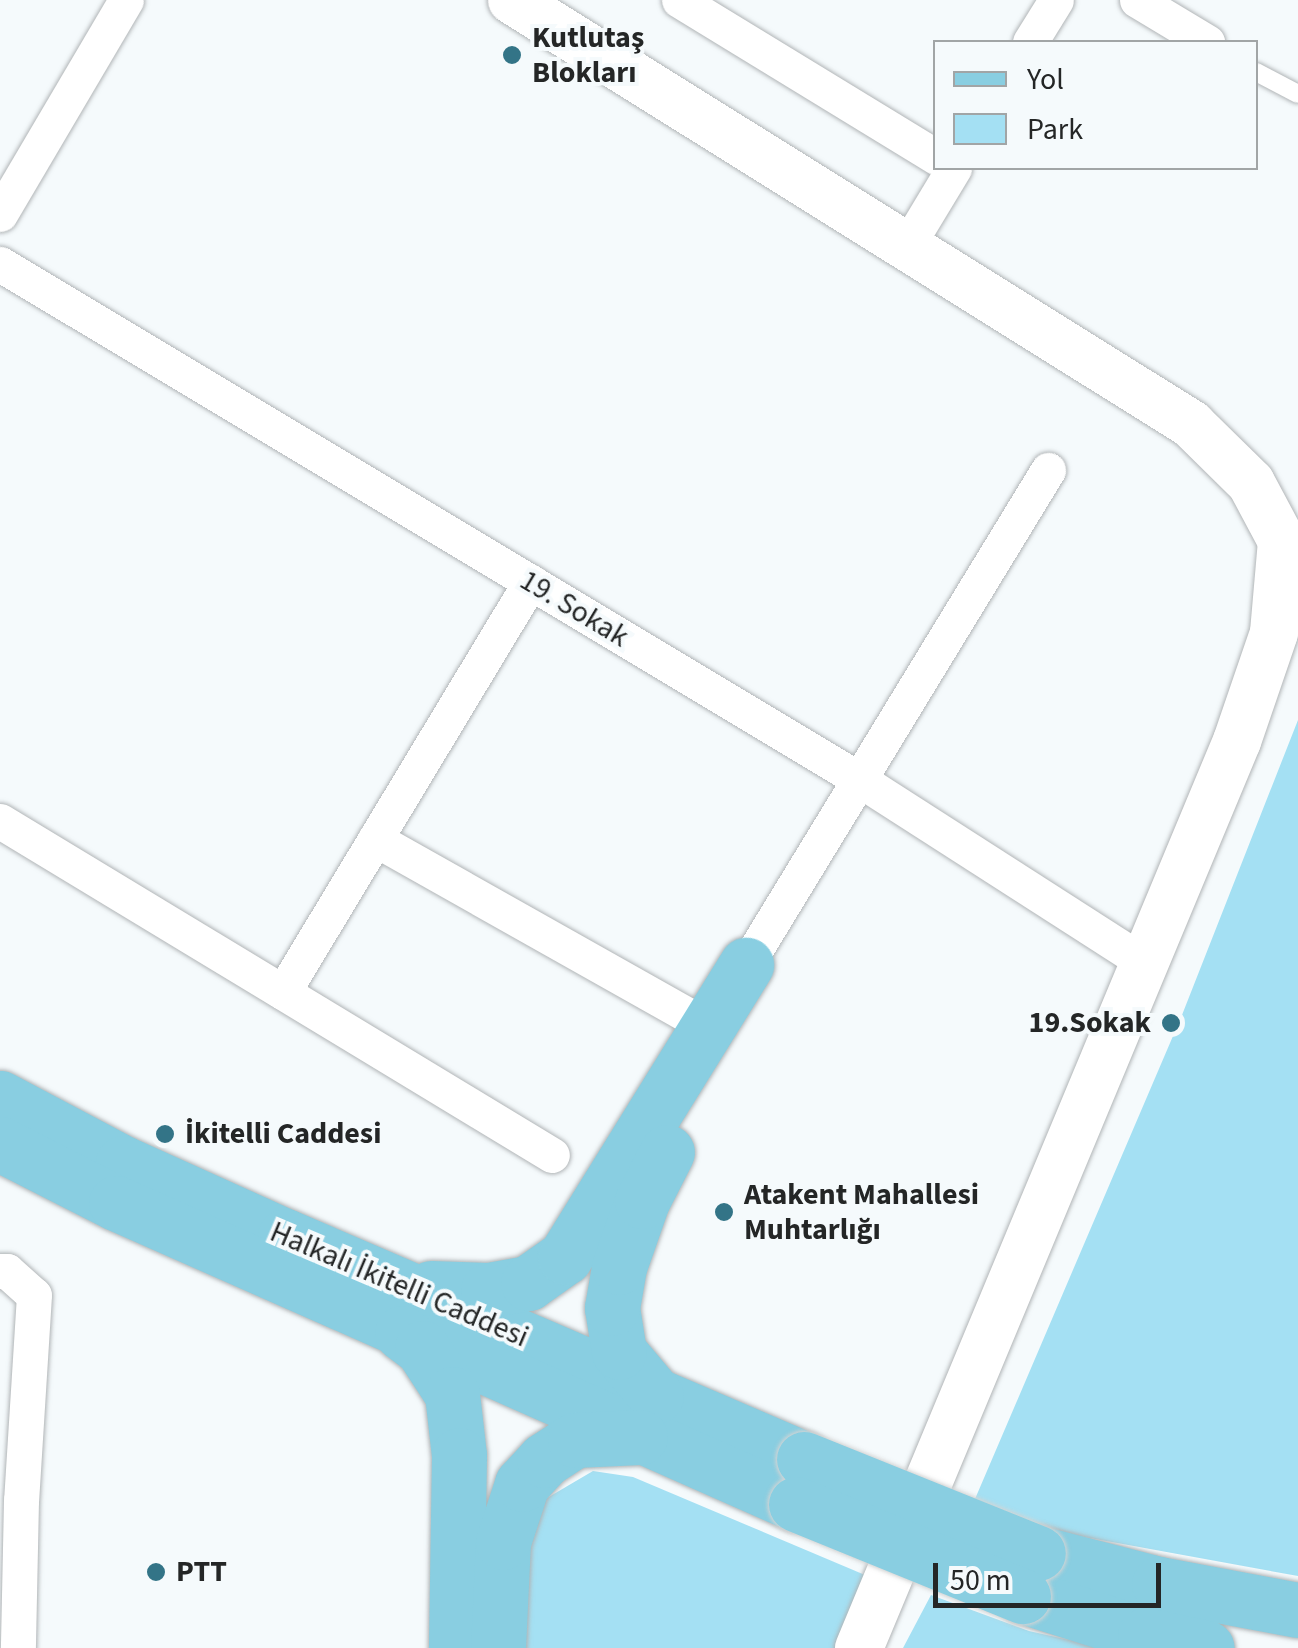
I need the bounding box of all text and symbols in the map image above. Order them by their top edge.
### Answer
place label: Kutlutaş Blokları [532,20,644,90]
legend [933,40,1258,170]
marker: Kutlutaş Blokları [501,44,523,66]
text: Yol [1027,58,1064,101]
text: Park [1027,108,1083,151]
street label: 19. Sokak [513,563,635,655]
place label: 19.Sokak [1029,1005,1151,1041]
marker: 19.Sokak [1160,1012,1182,1034]
place label: İkitelli Caddesi [185,1116,381,1152]
marker: İkitelli Caddesi [154,1123,176,1145]
place label: Atakent Mahallesi Muhtarlığı [744,1177,979,1248]
marker: Atakent Mahallesi Muhtarlığı [713,1201,735,1223]
street label: Halkalı İkitelli Caddesi [265,1214,533,1356]
scale bar [938,1543,1166,1605]
place label: PTT [176,1554,227,1590]
text: 50 m [950,1559,1011,1602]
marker: PTT [145,1561,167,1583]

